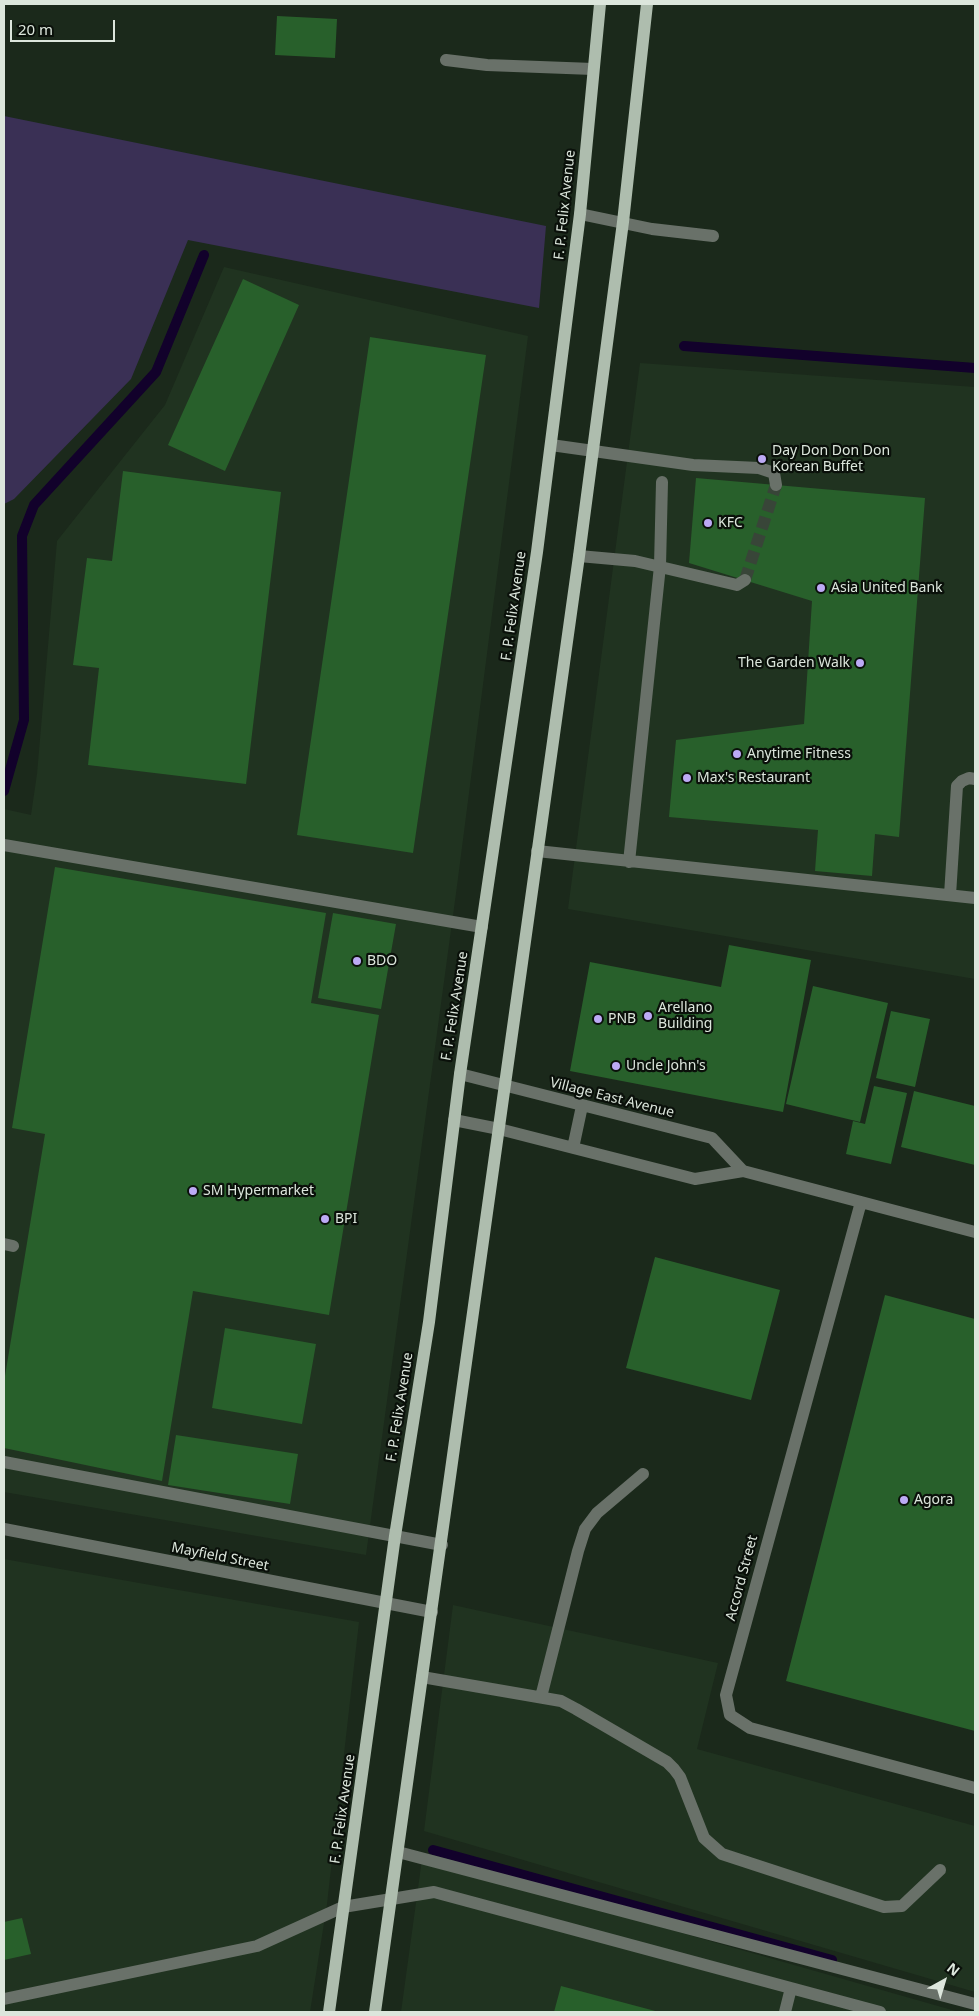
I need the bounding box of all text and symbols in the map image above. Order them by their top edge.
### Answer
scale bar [12,10,118,42]
text: 20 m [18,19,53,39]
street label: F. P. Felix Avenue [551,149,579,261]
place label: Day Don Don Don Korean Buffet [772,443,890,476]
marker: Day Don Don Don Korean Buffet [756,453,768,465]
place label: KFC [718,515,743,531]
marker: KFC [702,517,714,529]
street label: F. P. Felix Avenue [498,550,530,662]
place label: Asia United Bank [831,580,943,596]
marker: Asia United Bank [815,582,827,594]
place label: The Garden Walk [738,655,850,671]
marker: The Garden Walk [854,657,866,669]
place label: Anytime Fitness [747,746,851,762]
marker: Anytime Fitness [731,748,743,760]
place label: Max's Restaurant [697,770,810,786]
marker: Max's Restaurant [681,772,693,784]
street label: F. P. Felix Avenue [438,950,472,1062]
place label: BDO [367,953,397,969]
marker: BDO [351,955,363,967]
place label: Arellano Building [658,1000,713,1032]
marker: Arellano Building [642,1010,654,1022]
place label: PNB [608,1011,636,1027]
marker: PNB [592,1013,604,1025]
place label: Uncle John's [626,1058,706,1074]
marker: Uncle John's [610,1060,622,1072]
street label: Village East Avenue [548,1074,676,1122]
place label: SM Hypermarket [203,1183,314,1199]
marker: SM Hypermarket [187,1185,199,1197]
place label: BPI [335,1211,357,1227]
marker: BPI [319,1213,331,1225]
street label: F. P. Felix Avenue [383,1351,417,1463]
place label: Agora [914,1492,953,1508]
marker: Agora [898,1494,910,1506]
street label: Accord Street [723,1533,761,1623]
street label: Mayfield Street [170,1539,270,1575]
street label: F. P. Felix Avenue [327,1753,359,1865]
north arrow [919,1956,969,2006]
text: N [943,1958,964,1980]

